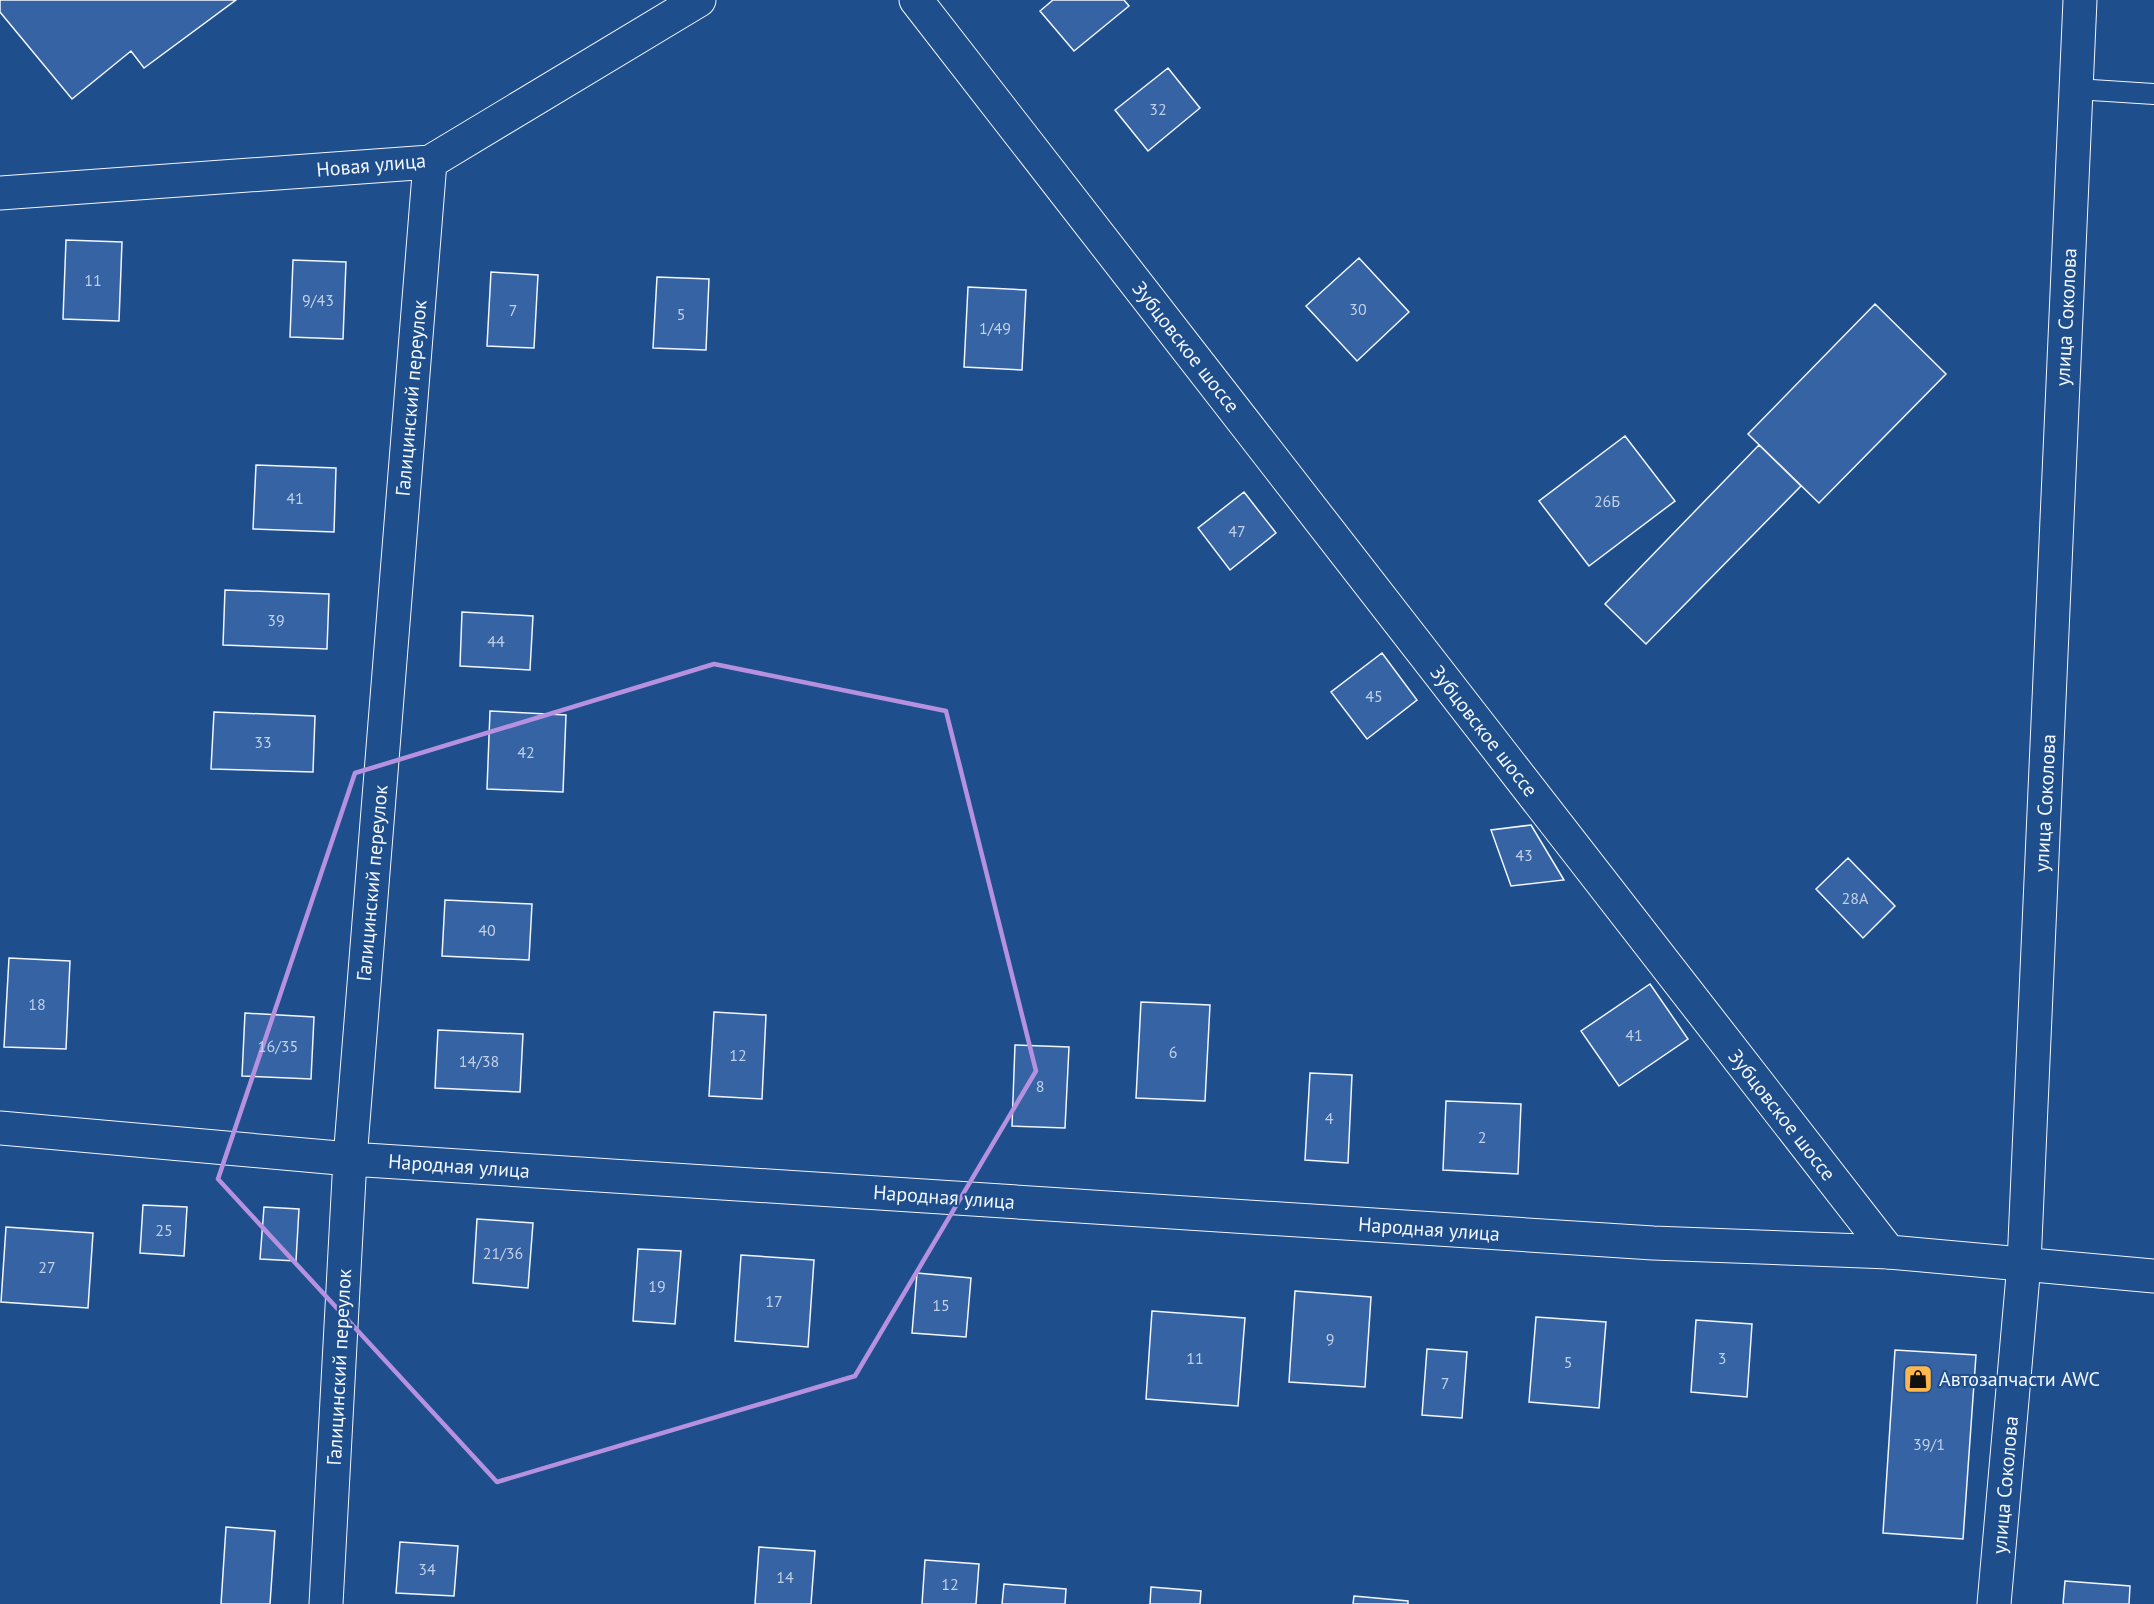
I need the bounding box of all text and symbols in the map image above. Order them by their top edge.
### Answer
house number: 32 [1149,99,1167,119]
street label: Новая улица [315,147,427,183]
street label: улица Соколова [2049,247,2083,387]
house number: 11 [84,270,102,290]
street label: Зубцовское шоссе [1127,276,1245,418]
house number: 9/43 [302,290,334,310]
street label: Галицинский переулок [389,298,433,497]
house number: 30 [1349,299,1367,319]
house number: 7 [509,300,517,320]
house number: 5 [677,304,685,324]
house number: 1/49 [979,318,1011,338]
house number: 41 [286,488,304,508]
house number: 26Б [1594,491,1620,511]
house number: 47 [1228,521,1246,541]
house number: 39 [267,610,285,630]
house number: 44 [487,631,505,651]
street label: Зубцовское шоссе [1425,660,1543,802]
house number: 45 [1365,686,1383,706]
house number: 33 [254,732,272,752]
street label: улица Соколова [2028,733,2062,873]
house number: 42 [517,742,535,762]
street label: Галицинский переулок [350,783,394,982]
house number: 43 [1515,845,1533,865]
house number: 28А [1842,888,1869,908]
house number: 40 [478,920,496,940]
house number: 18 [28,994,46,1014]
house number: 41 [1625,1025,1643,1045]
house number: 16/35 [258,1036,298,1056]
house number: 6 [1169,1042,1177,1062]
street label: Зубцовское шоссе [1723,1044,1841,1186]
house number: 12 [729,1045,747,1065]
house number: 14/38 [459,1051,499,1071]
house number: 8 [1036,1076,1044,1096]
house number: 4 [1325,1108,1334,1128]
house number: 2 [1478,1127,1486,1147]
street label: Народная улица [387,1148,531,1184]
street label: Народная улица [872,1179,1016,1215]
street label: Народная улица [1357,1211,1501,1247]
house number: 25 [155,1220,173,1240]
house number: 21/36 [483,1243,523,1263]
house number: 27 [38,1257,56,1277]
street label: Галицинский переулок [321,1268,357,1466]
house number: 19 [648,1276,666,1296]
house number: 17 [765,1291,783,1311]
house number: 15 [932,1295,950,1315]
house number: 9 [1326,1329,1334,1349]
house number: 11 [1186,1348,1204,1368]
house number: 3 [1718,1348,1726,1368]
house number: 5 [1564,1352,1572,1372]
shop icon: Автозапчасти AWC [1902,1363,1934,1395]
place label: Автозапчасти AWC [1939,1366,2100,1392]
house number: 7 [1441,1373,1449,1393]
street label: улица Соколова [1986,1415,2024,1555]
house number: 39/1 [1913,1434,1945,1454]
house number: 34 [418,1559,436,1579]
house number: 14 [776,1567,794,1587]
house number: 12 [941,1574,959,1594]

